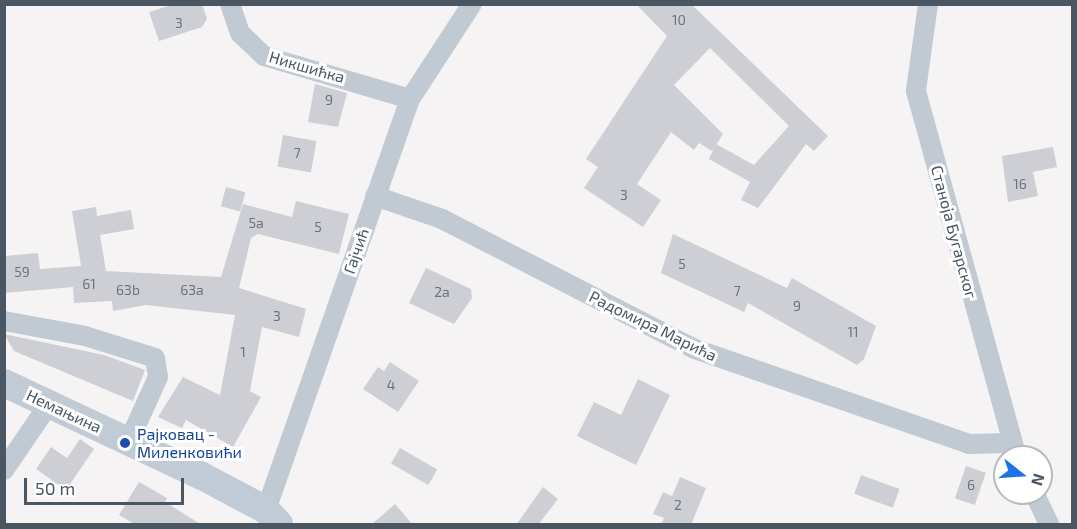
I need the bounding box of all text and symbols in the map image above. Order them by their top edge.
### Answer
house number: 10 [672,12,686,28]
house number: 3 [175,15,183,31]
street label: Никшићка [267,47,347,87]
house number: 9 [325,92,333,108]
house number: 7 [293,145,301,161]
street label: Станоја Бугарског [927,163,981,301]
house number: 16 [1013,176,1027,192]
house number: 3 [620,187,628,203]
house number: 5a [248,215,264,231]
house number: 5 [314,219,322,235]
street label: Гајчић [339,226,373,276]
house number: 5 [678,256,686,272]
house number: 59 [14,264,30,280]
house number: 61 [82,276,96,292]
house number: 63b [116,282,140,298]
house number: 63a [180,282,204,298]
house number: 7 [733,283,741,299]
house number: 2a [434,284,450,300]
street label: Радомира Марића [586,287,720,365]
house number: 9 [793,298,801,314]
house number: 3 [273,308,281,324]
house number: 11 [847,324,859,340]
house number: 1 [240,344,246,360]
house number: 4 [387,377,395,393]
street label: Немањина [23,385,105,437]
place label: Рајковац - Миленковићи [137,424,242,462]
marker: Рајковац - Миленковићи [118,436,132,450]
north arrow [993,445,1053,505]
scale bar [27,466,188,504]
text: N [1028,472,1050,488]
text: 50 m [35,477,75,499]
house number: 6 [967,477,975,493]
house number: 2 [674,497,682,513]

